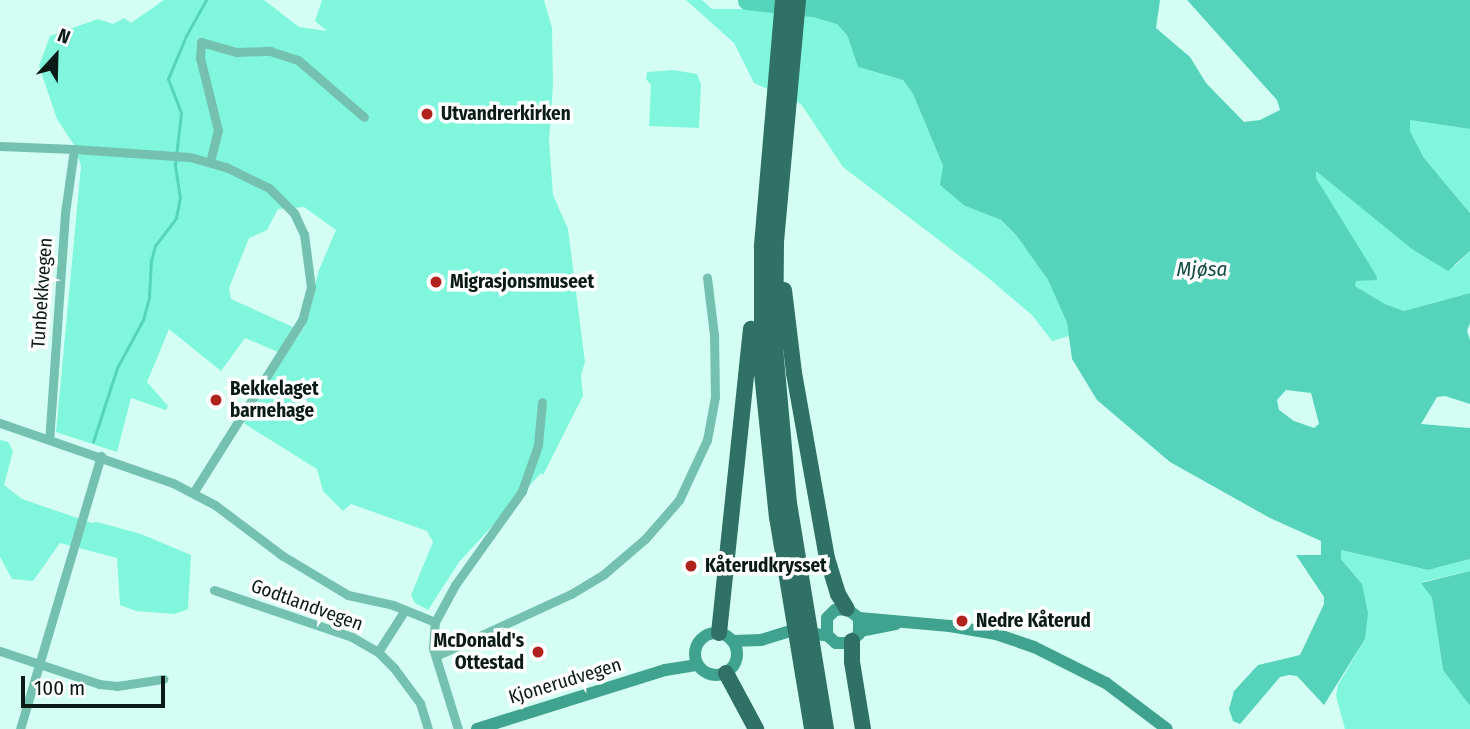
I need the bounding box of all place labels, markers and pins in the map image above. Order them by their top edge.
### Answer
place label: Utvandrerkirken [441,103,571,125]
marker: Utvandrerkirken [419,106,435,122]
place label: Migrasjonsmuseet [450,271,594,293]
marker: Migrasjonsmuseet [428,274,444,290]
place label: Bekkelaget barnehage [230,378,319,422]
marker: Bekkelaget barnehage [208,392,224,408]
place label: Kåterudkrysset [705,555,827,577]
marker: Kåterudkrysset [683,558,699,574]
place label: Nedre Kåterud [976,610,1091,632]
marker: Nedre Kåterud [954,613,970,629]
place label: McDonald's Ottestad [434,630,524,674]
marker: McDonald's Ottestad [530,644,546,660]

